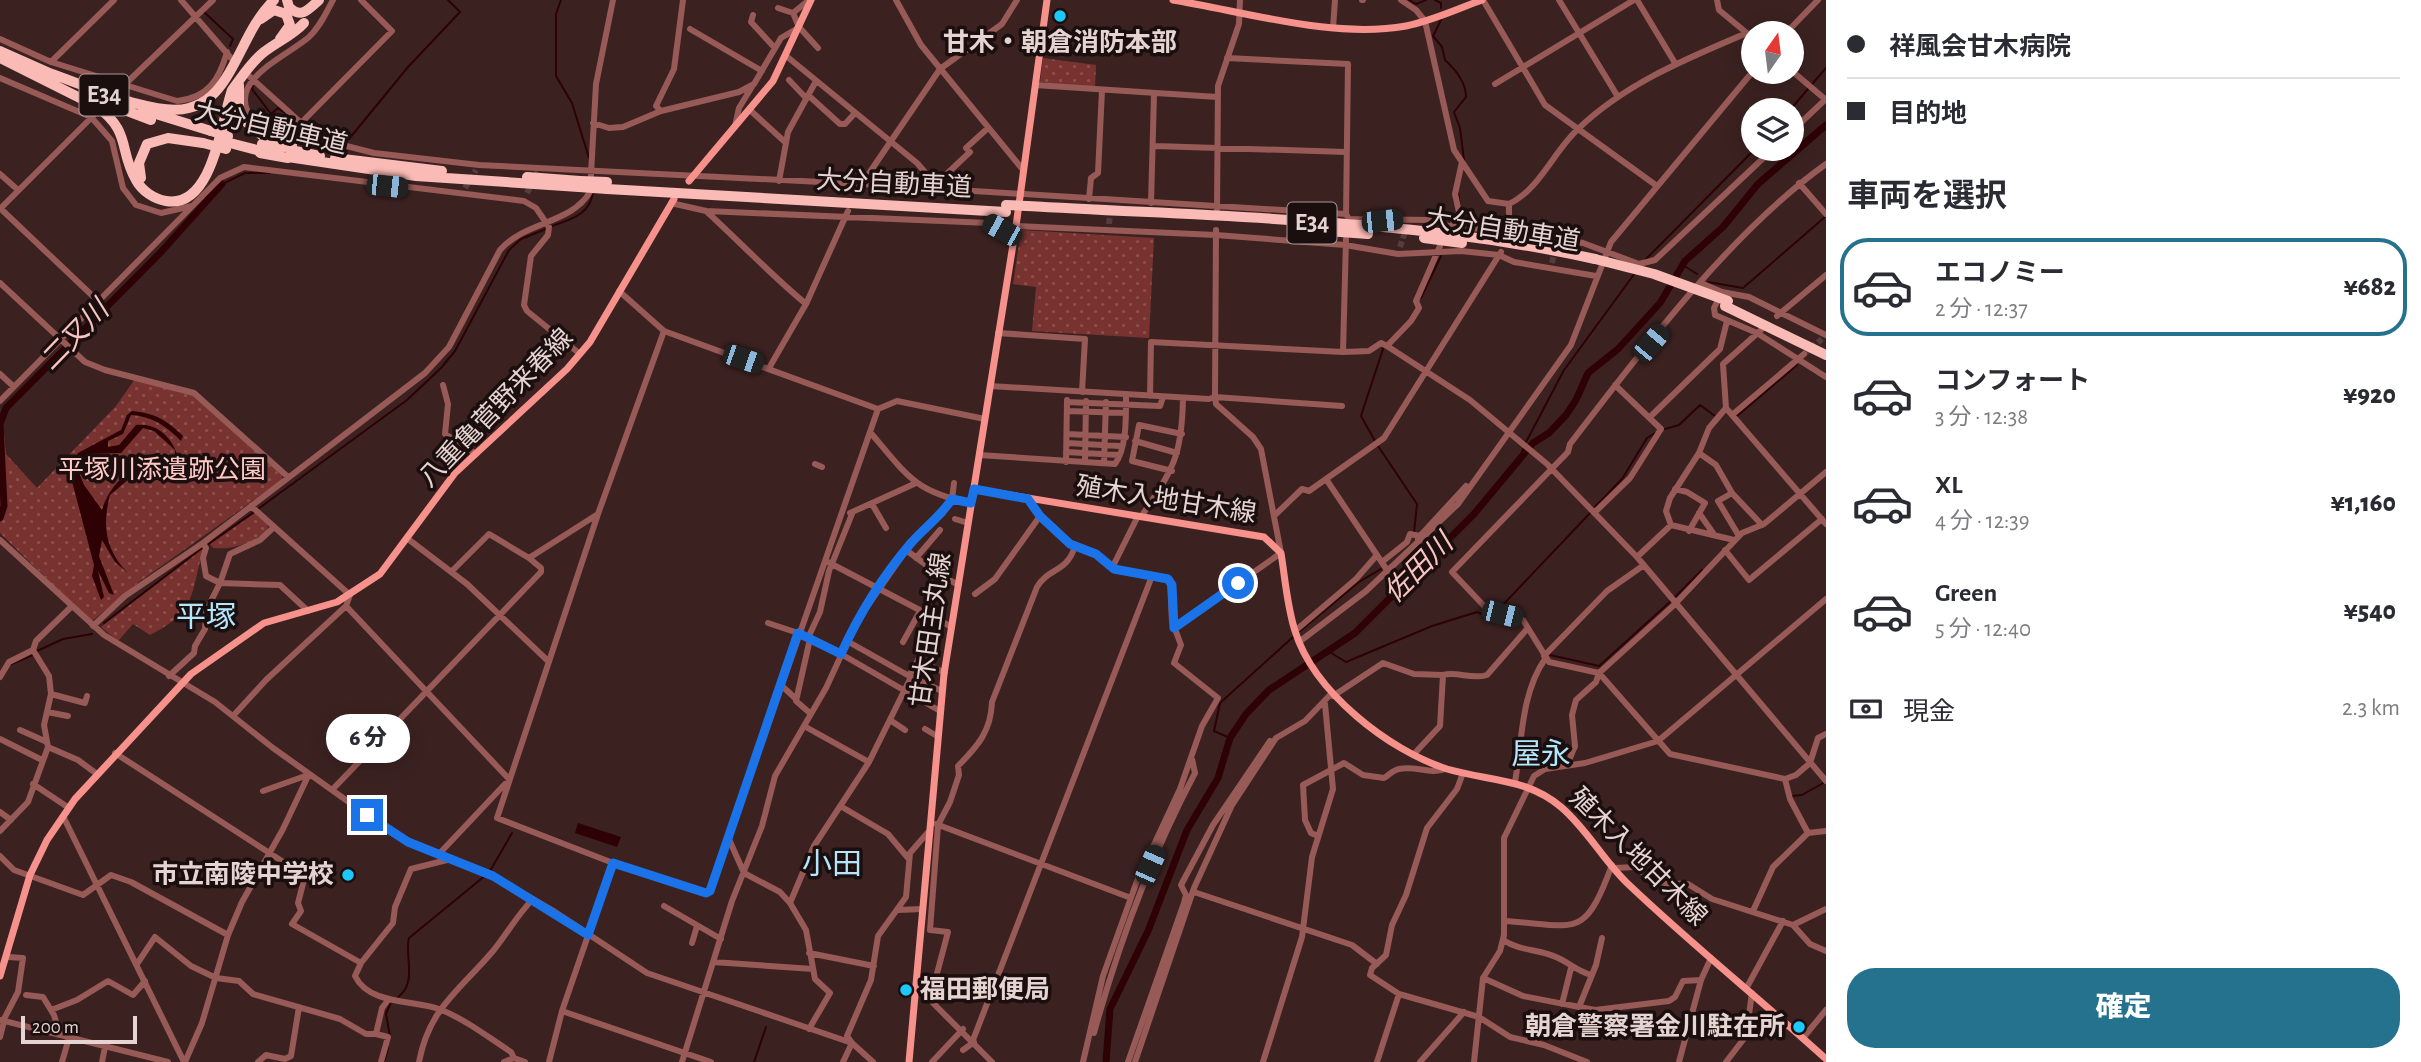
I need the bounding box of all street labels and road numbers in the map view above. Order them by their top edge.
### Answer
road number: E34 [80,74,128,116]
street label: 大分自動車道 [192,96,350,158]
street label: 大分自動車道 [815,165,973,201]
road number: E34 [1288,202,1336,244]
street label: 大分自動車道 [1424,203,1582,255]
street label: 八重亀菅野来春線 [414,323,578,492]
street label: 殖木入地甘木線 [1074,472,1258,527]
street label: 甘木田主丸線 [906,551,955,709]
street label: 殖木入地甘木線 [1564,783,1712,931]

